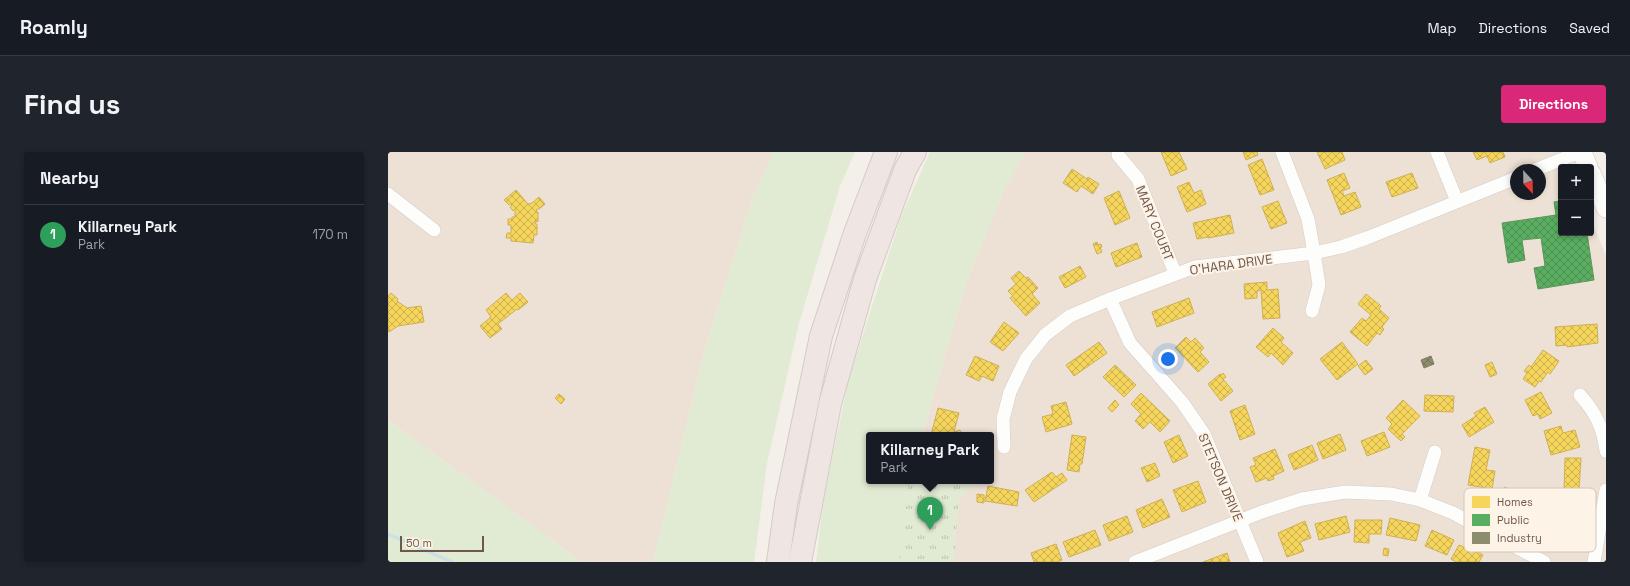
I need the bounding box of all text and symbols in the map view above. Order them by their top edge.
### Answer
text: Roamly [20,15,88,40]
text: Map [1427,19,1457,37]
text: Directions [1479,19,1547,37]
text: Saved [1569,19,1610,37]
button: Directions [1501,85,1606,123]
text: Find us [24,86,121,122]
north arrow [1510,164,1546,200]
map controls [1558,164,1594,236]
button: + [1558,164,1594,200]
text: Nearby [40,167,99,189]
street label: MARY COURT [1132,183,1178,264]
button: − [1558,200,1594,236]
text: Killarney Park [78,217,177,236]
text: 1 [50,226,56,243]
text: 170 m [312,226,348,243]
text: Park [78,236,105,253]
street label: O'HARA DRIVE [1189,250,1274,279]
your location [1158,349,1178,369]
street label: STETSON DRIVE [1194,431,1247,524]
popup [866,432,994,484]
text: Killarney Park [881,440,979,459]
text: Park [881,459,908,476]
legend [1464,488,1596,552]
text: Homes [1497,495,1533,509]
pin: 1 [917,497,943,530]
text: Public [1497,513,1529,527]
text: Industry [1497,531,1542,545]
scale bar [400,534,484,553]
text: 50 m [406,536,432,550]

